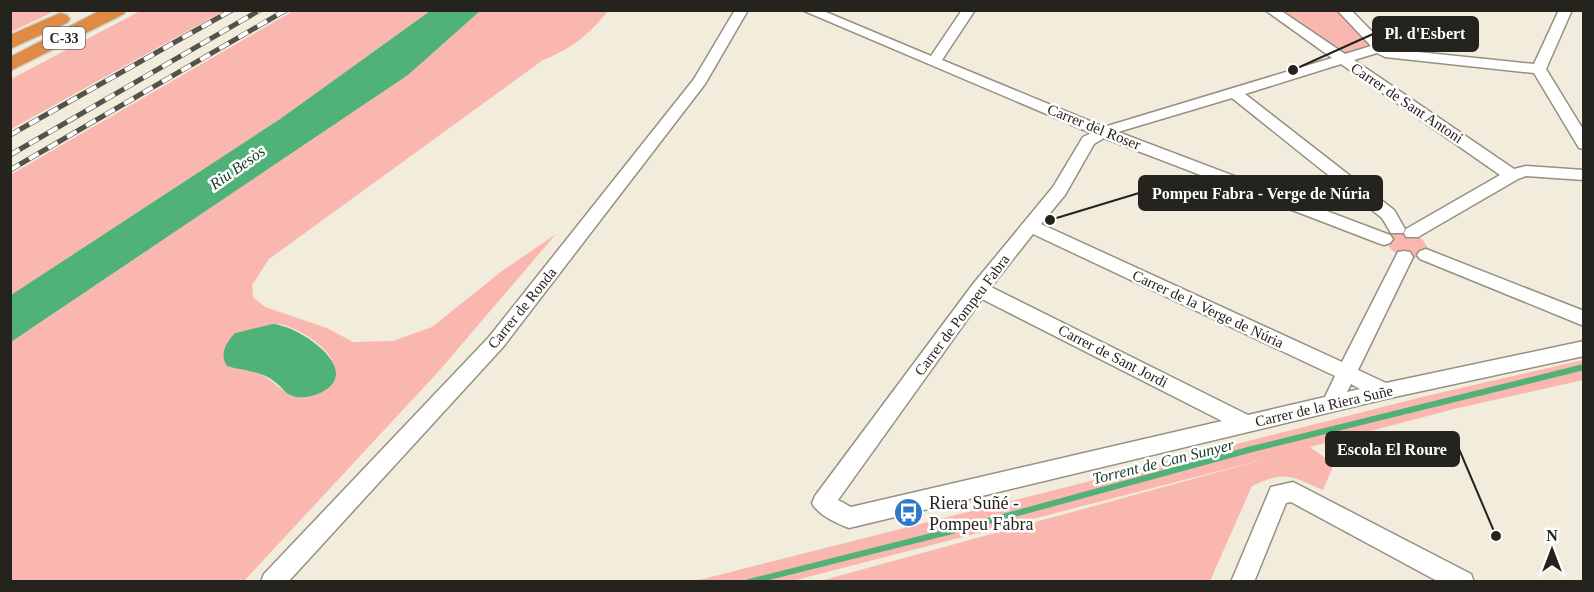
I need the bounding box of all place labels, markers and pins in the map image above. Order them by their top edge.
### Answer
callout: Pl. d'Esbert [1373,17,1478,51]
callout: Pompeu Fabra - Verge de Núria [1139,176,1382,210]
callout: Escola El Roure [1326,432,1459,466]
place label: Riera Suñé - Pompeu Fabra [929,493,1033,534]
bus stop icon: Riera Suñé - Pompeu Fabra [892,497,924,529]

